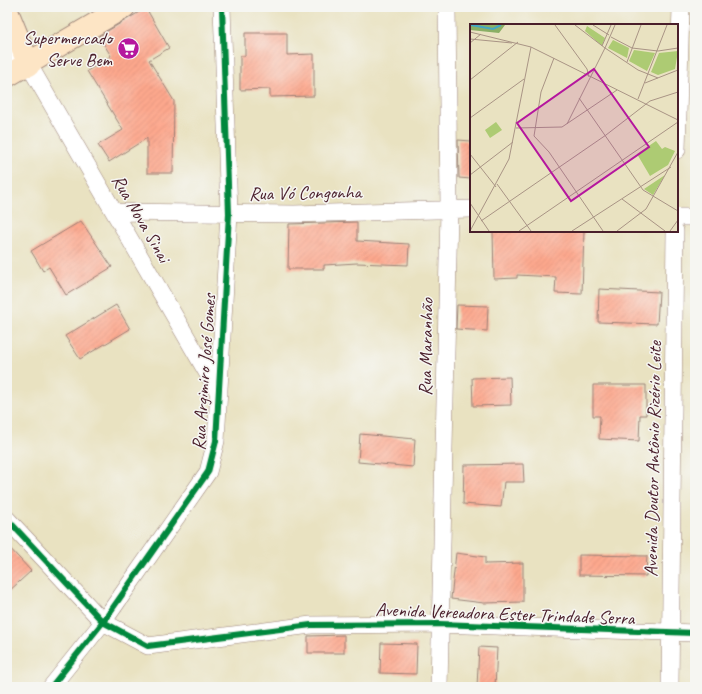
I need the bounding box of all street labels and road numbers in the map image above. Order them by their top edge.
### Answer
street label: Rua Nova Sinai [106,170,177,269]
street label: Rua Vó Congonha [249,180,364,206]
street label: Rua Argimiro José Gomes [187,292,222,451]
street label: Rua Maranhão [413,297,439,396]
street label: Avenida Doutor Antônio Rizério Leite [639,339,667,577]
street label: Avenida Vereadora Ester Trindade Serra [375,597,636,631]

